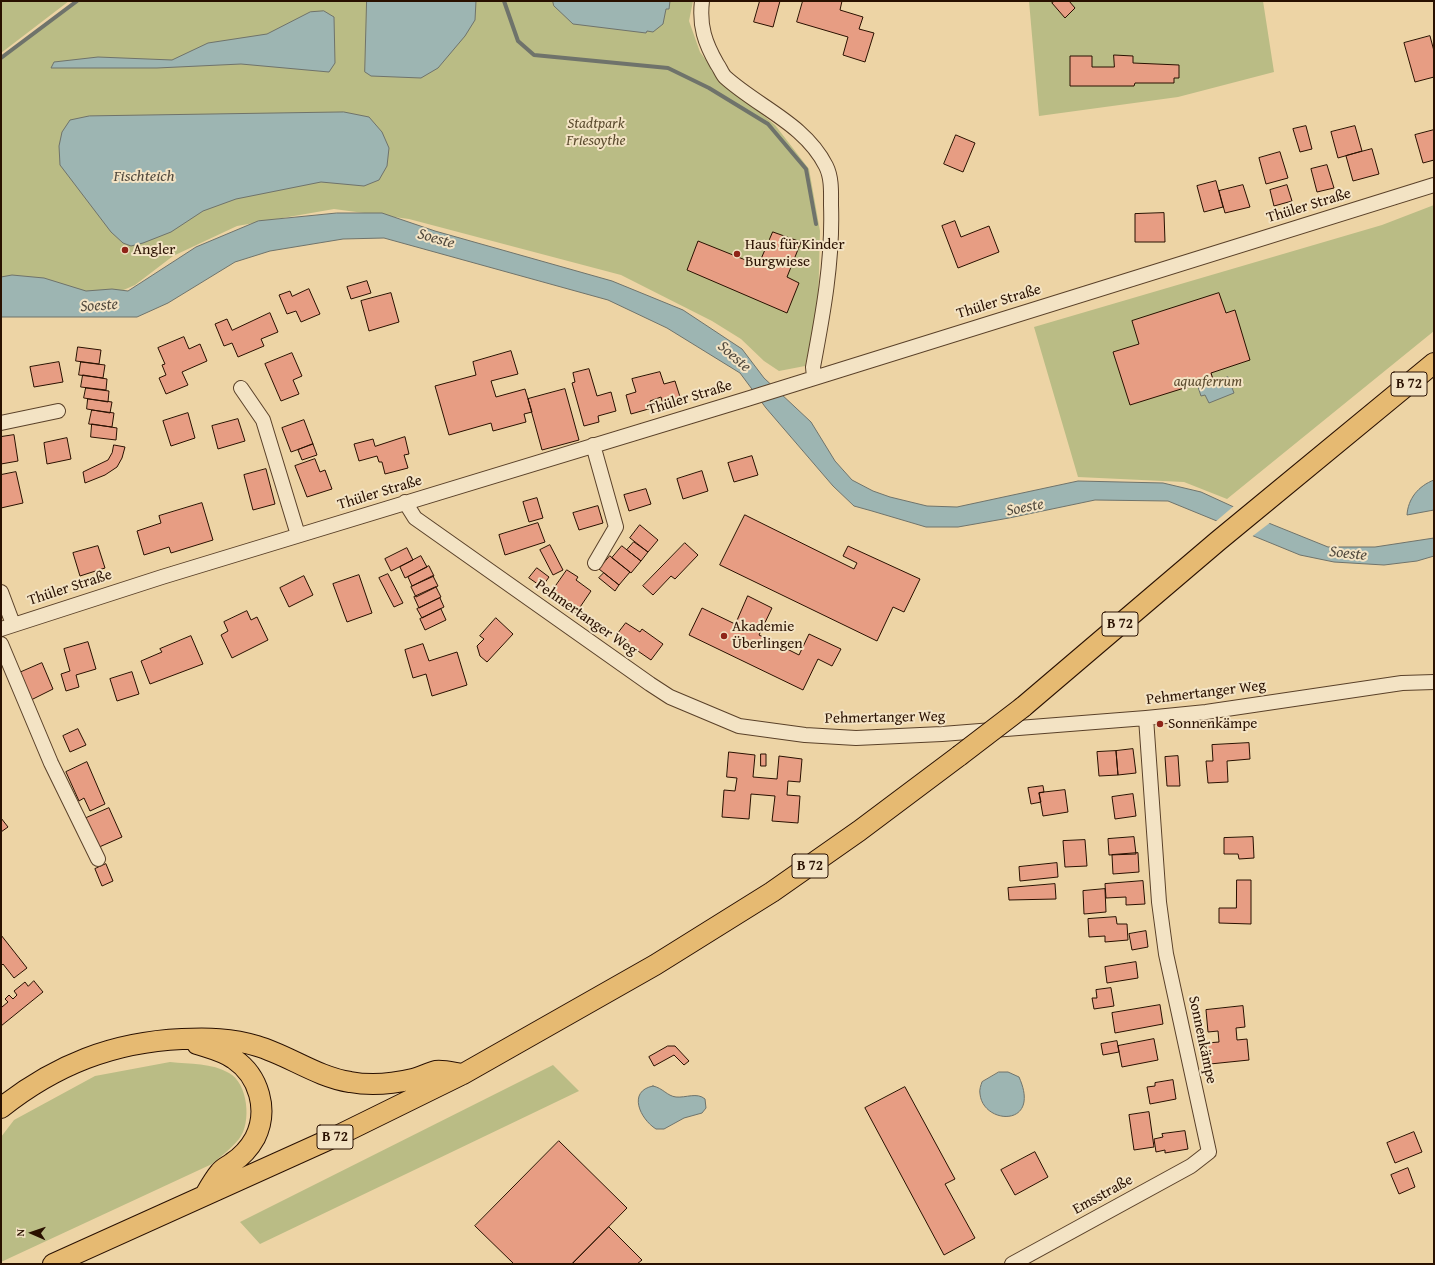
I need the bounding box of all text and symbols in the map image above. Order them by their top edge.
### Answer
park label: Stadtpark Friesoythe [566,115,626,150]
water label: Fischteich [113,167,175,187]
street label: Thüler Straße [1265,185,1353,227]
water label: Soeste [415,225,457,253]
place label: Haus für Kinder Burgwiese [745,236,845,271]
place label: Angler [133,241,175,259]
marker: Angler [120,245,130,255]
marker: Haus für Kinder Burgwiese [732,249,742,259]
street label: Thüler Straße [955,281,1043,323]
water label: Soeste [79,295,119,317]
water label: Soeste [713,337,755,377]
road number: B 72 [1391,372,1427,396]
park label: aquaferrum [1174,373,1242,391]
street label: Thüler Straße [646,377,734,419]
street label: Thüler Straße [336,472,424,514]
water label: Soeste [1005,495,1045,521]
water label: Soeste [1328,542,1368,566]
street label: Thüler Straße [26,566,114,610]
street label: Pehmertanger Weg [531,576,641,660]
road number: B 72 [1102,612,1138,636]
place label: Akademie Überlingen [732,618,803,653]
marker: Akademie Überlingen [719,631,729,641]
street label: Pehmertanger Weg [1145,677,1267,709]
street label: Pehmertanger Weg [825,708,945,728]
place label: Sonnenkämpe [1168,715,1257,733]
marker: Sonnenkämpe [1155,719,1165,729]
road number: B 72 [792,854,828,878]
street label: Sonnenkämpe [1184,994,1220,1086]
road number: B 72 [317,1125,353,1149]
street label: Emsstraße [1070,1171,1136,1219]
north arrow [12,1213,52,1253]
text: N [12,1229,28,1237]

